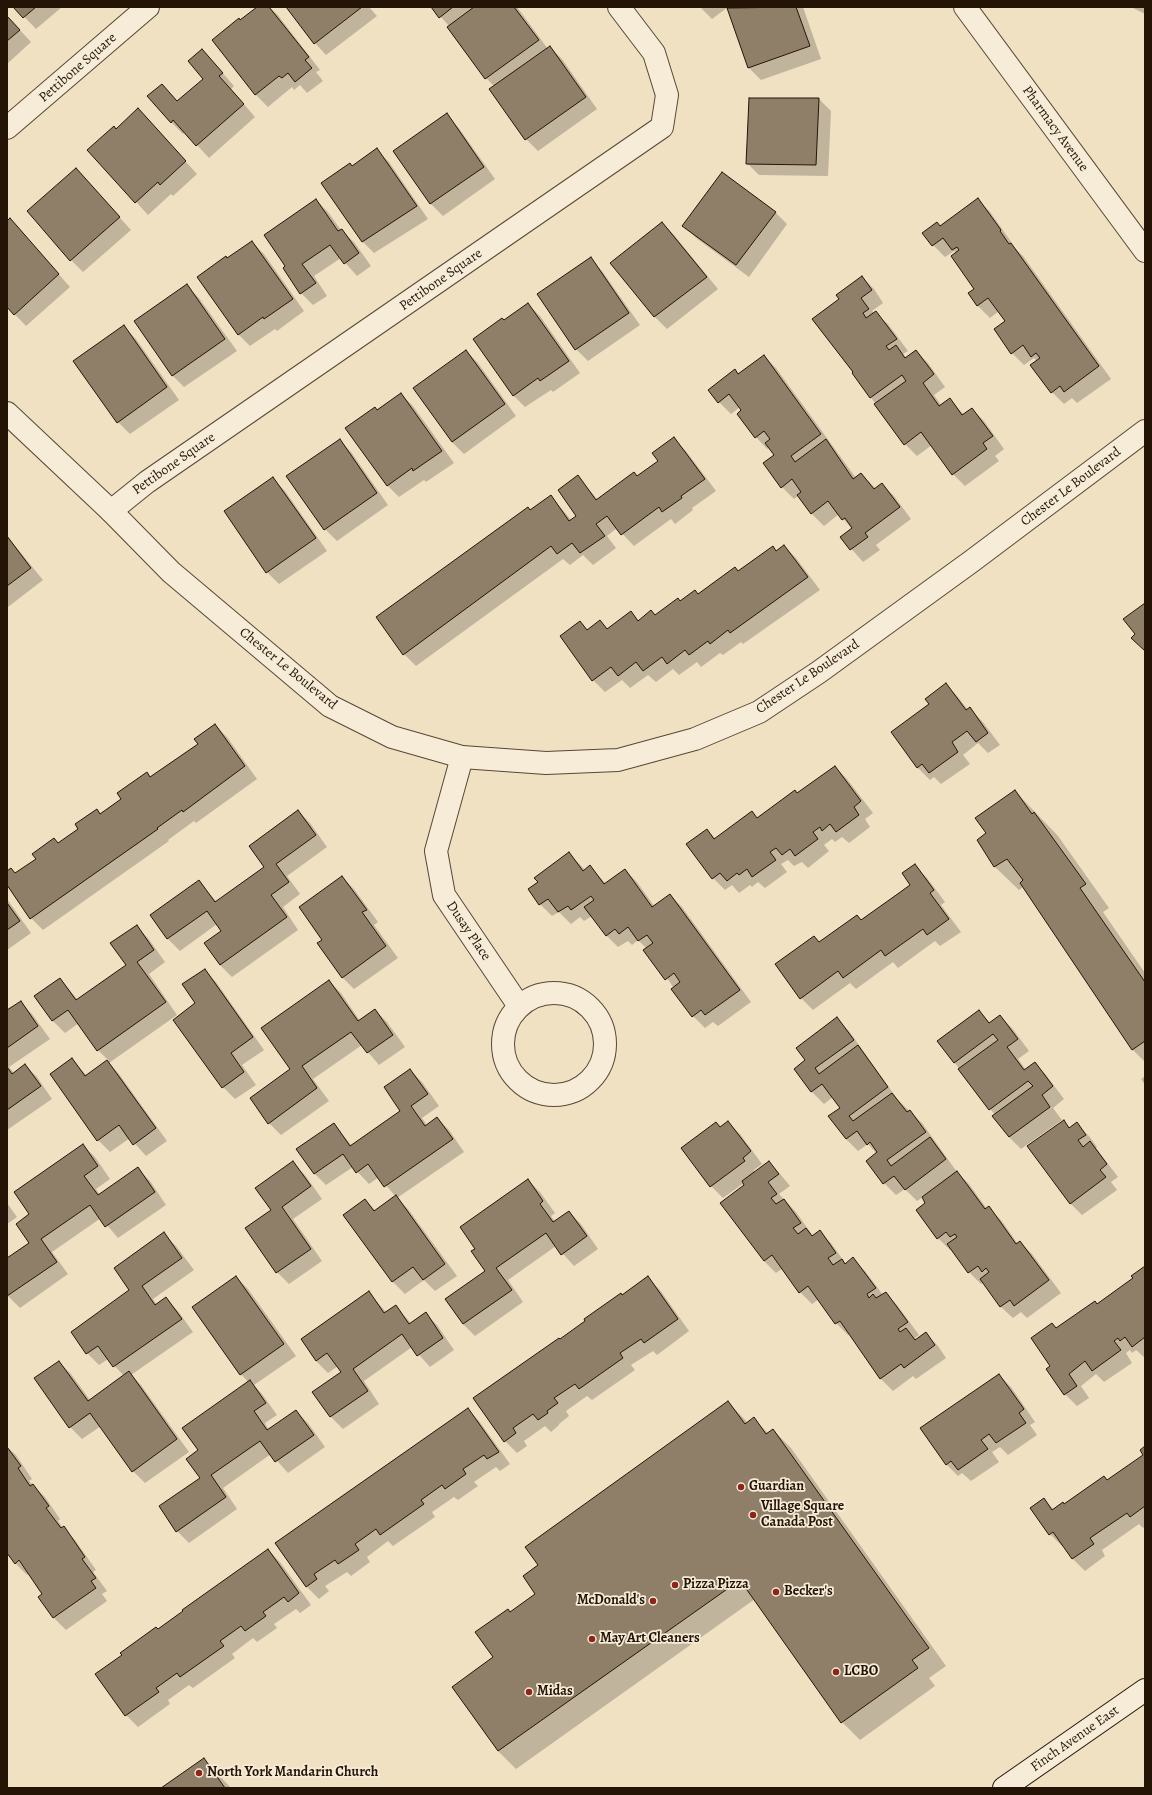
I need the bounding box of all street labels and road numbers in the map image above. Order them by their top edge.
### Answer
street label: Pettibone Square [36,30,120,106]
street label: Pharmacy Avenue [1018,83,1092,175]
street label: Pettibone Square [396,245,486,315]
street label: Pettibone Square [129,429,219,499]
street label: Chester Le Boulevard [1018,444,1124,530]
street label: Chester Le Boulevard [236,624,340,714]
street label: Chester Le Boulevard [753,636,863,718]
street label: Dusay Place [442,898,494,964]
street label: Finch Avenue East [1028,1702,1122,1776]

